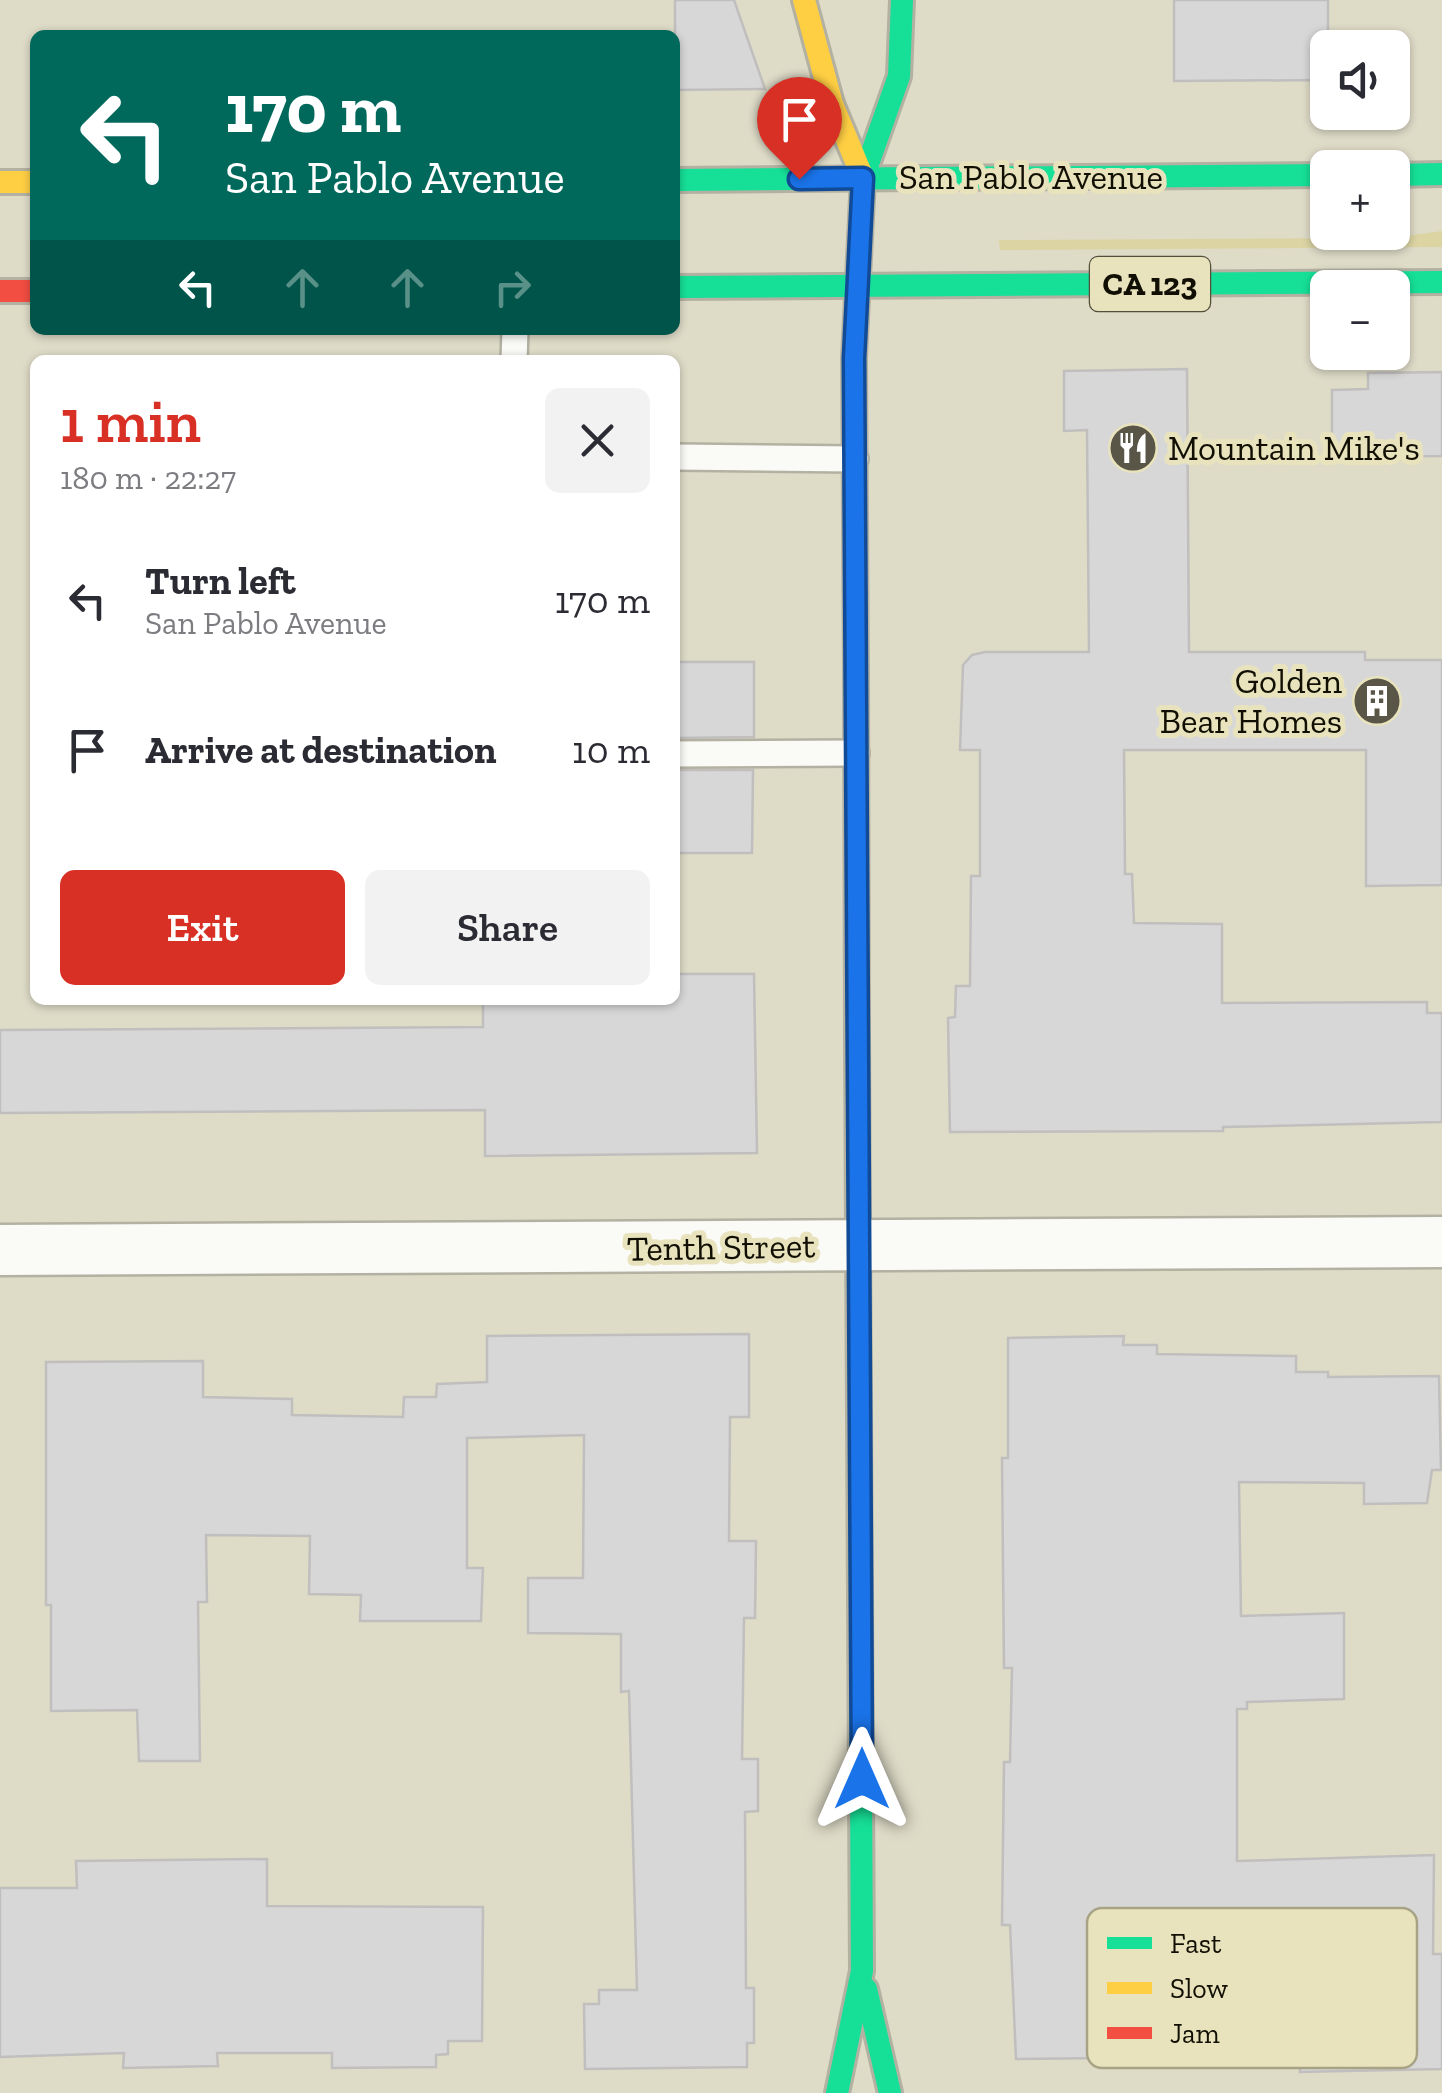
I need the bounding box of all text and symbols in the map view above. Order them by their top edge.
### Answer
map controls [1310,30,1410,370]
button: sound [1310,30,1410,130]
text: 170 m [225,66,401,150]
icon: left [60,70,190,200]
pin [757,77,842,180]
icon: arrive [772,92,827,147]
button: + [1310,150,1410,250]
text: San Pablo Avenue [225,151,565,205]
street label: San Pablo Avenue [899,156,1163,198]
road number: CA 123 [1090,257,1210,311]
icon: left [170,260,225,315]
icon: ahead [275,260,330,315]
icon: ahead [380,260,435,315]
icon: right [485,260,540,315]
button: − [1310,270,1410,370]
text: 1 min [60,385,201,457]
button: close [545,388,650,493]
restaurant icon: Mountain Mike's [1107,422,1159,474]
place label: Mountain Mike's [1168,427,1420,469]
text: 180 m · 22:27 [60,459,236,497]
text: Turn left [145,558,296,604]
icon: left [60,573,115,628]
text: 170 m [555,577,650,623]
text: San Pablo Avenue [145,604,386,642]
place label: Golden Bear Homes [1160,660,1342,742]
building icon: Golden Bear Homes [1351,675,1403,727]
icon: arrive [60,723,115,778]
text: Arrive at destination [145,727,496,773]
text: 10 m [572,727,650,773]
button: Exit [60,870,345,985]
button: Share [365,870,650,985]
street label: Tenth Street [626,1224,816,1270]
position arrow [810,1727,914,1831]
legend [1087,1908,1417,2068]
text: Fast [1170,1927,1222,1960]
text: Slow [1170,1972,1228,2005]
text: Jam [1170,2017,1220,2050]

